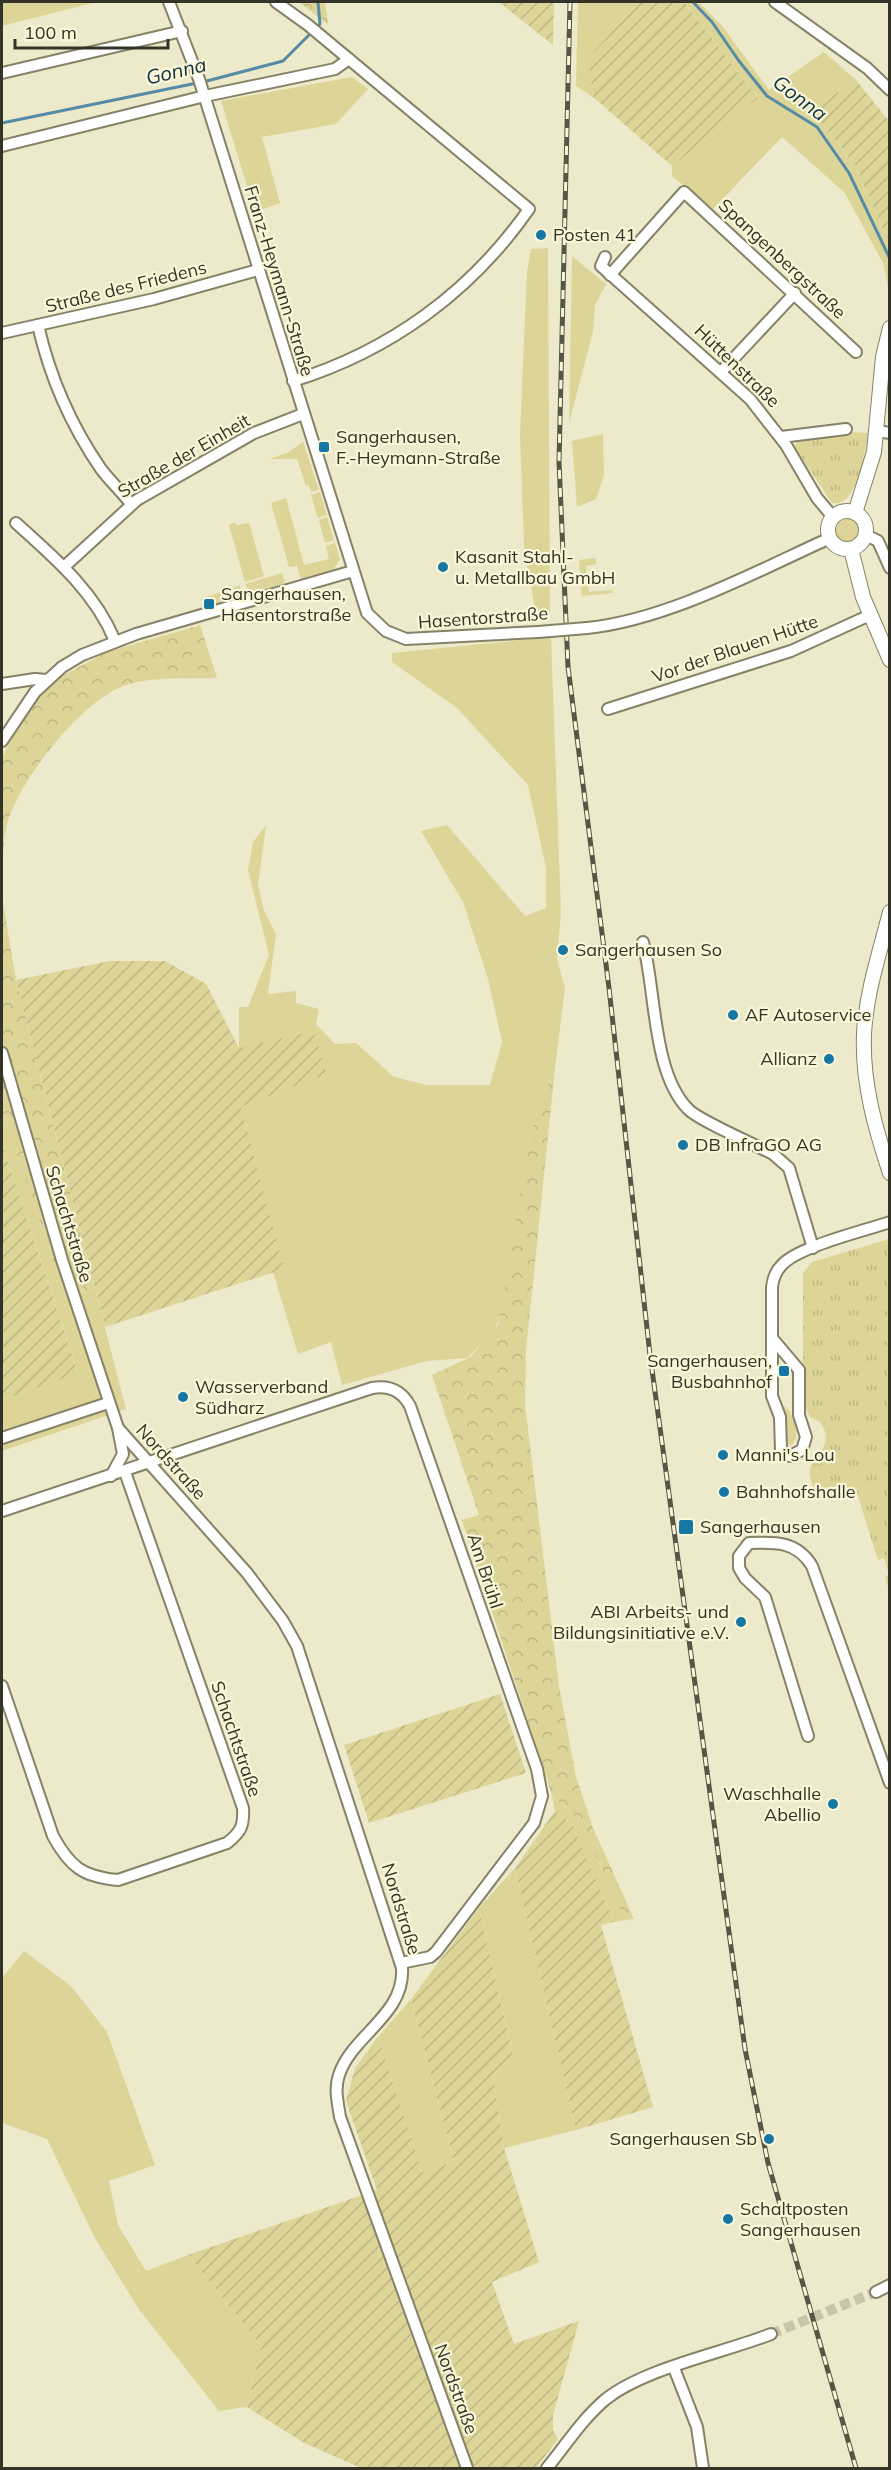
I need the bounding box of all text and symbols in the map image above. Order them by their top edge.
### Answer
scale bar [15,12,168,50]
text: 100 m [24,21,77,44]
water label: Gonna [143,51,209,90]
water label: Gonna [768,69,832,126]
street label: Franz-Heymann-Straße [240,183,319,379]
street label: Spangenbergstraße [714,194,851,324]
place label: Posten 41 [553,223,636,246]
marker: Posten 41 [534,228,548,242]
street label: Straße des Friedens [43,255,209,318]
street label: Hüttenstraße [690,319,785,412]
street label: Straße der Einheit [114,408,254,503]
place label: Sangerhausen, F.-Heymann-Straße [336,425,501,469]
marker: Sangerhausen, F.-Heymann-Straße [317,440,331,454]
place label: Kasanit Stahl- u. Metallbau GmbH [455,545,615,589]
marker: Kasanit Stahl- u. Metallbau GmbH [436,560,450,574]
place label: Sangerhausen, Hasentorstraße [221,582,351,626]
marker: Sangerhausen, Hasentorstraße [202,597,216,611]
street label: Hasentorstraße [417,601,549,634]
street label: Vor der Blauen Hütte [649,609,821,688]
place label: Sangerhausen So [575,938,722,961]
marker: Sangerhausen So [556,943,570,957]
place label: AF Autoservice [745,1003,871,1026]
marker: AF Autoservice [726,1008,740,1022]
place label: Allianz [760,1047,817,1070]
marker: Allianz [822,1052,836,1066]
place label: DB InfraGO AG [695,1133,822,1156]
marker: DB InfraGO AG [676,1138,690,1152]
street label: Schachtstraße [41,1163,98,1285]
place label: Sangerhausen, Busbahnhof [647,1349,773,1393]
marker: Sangerhausen, Busbahnhof [777,1364,791,1378]
place label: Wasserverband Südharz [195,1375,328,1419]
marker: Wasserverband Südharz [176,1390,190,1404]
street label: Nordstraße [131,1419,212,1504]
place label: Manni's Lou [735,1443,835,1466]
marker: Manni's Lou [716,1448,730,1462]
place label: Bahnhofshalle [736,1480,856,1503]
marker: Bahnhofshalle [717,1485,731,1499]
place label: Sangerhausen [700,1515,821,1538]
marker: Sangerhausen [677,1518,695,1536]
street label: Am Brühl [463,1530,508,1611]
place label: ABI Arbeits- und Bildungsinitiative e.V. [553,1600,729,1644]
marker: ABI Arbeits- und Bildungsinitiative e.V. [734,1615,748,1629]
street label: Schachtstraße [206,1678,267,1800]
place label: Waschhalle Abellio [723,1782,821,1826]
marker: Waschhalle Abellio [826,1797,840,1811]
street label: Nordstraße [377,1860,426,1957]
place label: Sangerhausen Sb [610,2127,757,2150]
marker: Sangerhausen Sb [762,2132,776,2146]
place label: Schaltposten Sangerhausen [740,2197,861,2241]
marker: Schaltposten Sangerhausen [721,2212,735,2226]
street label: Nordstraße [429,2340,483,2437]

